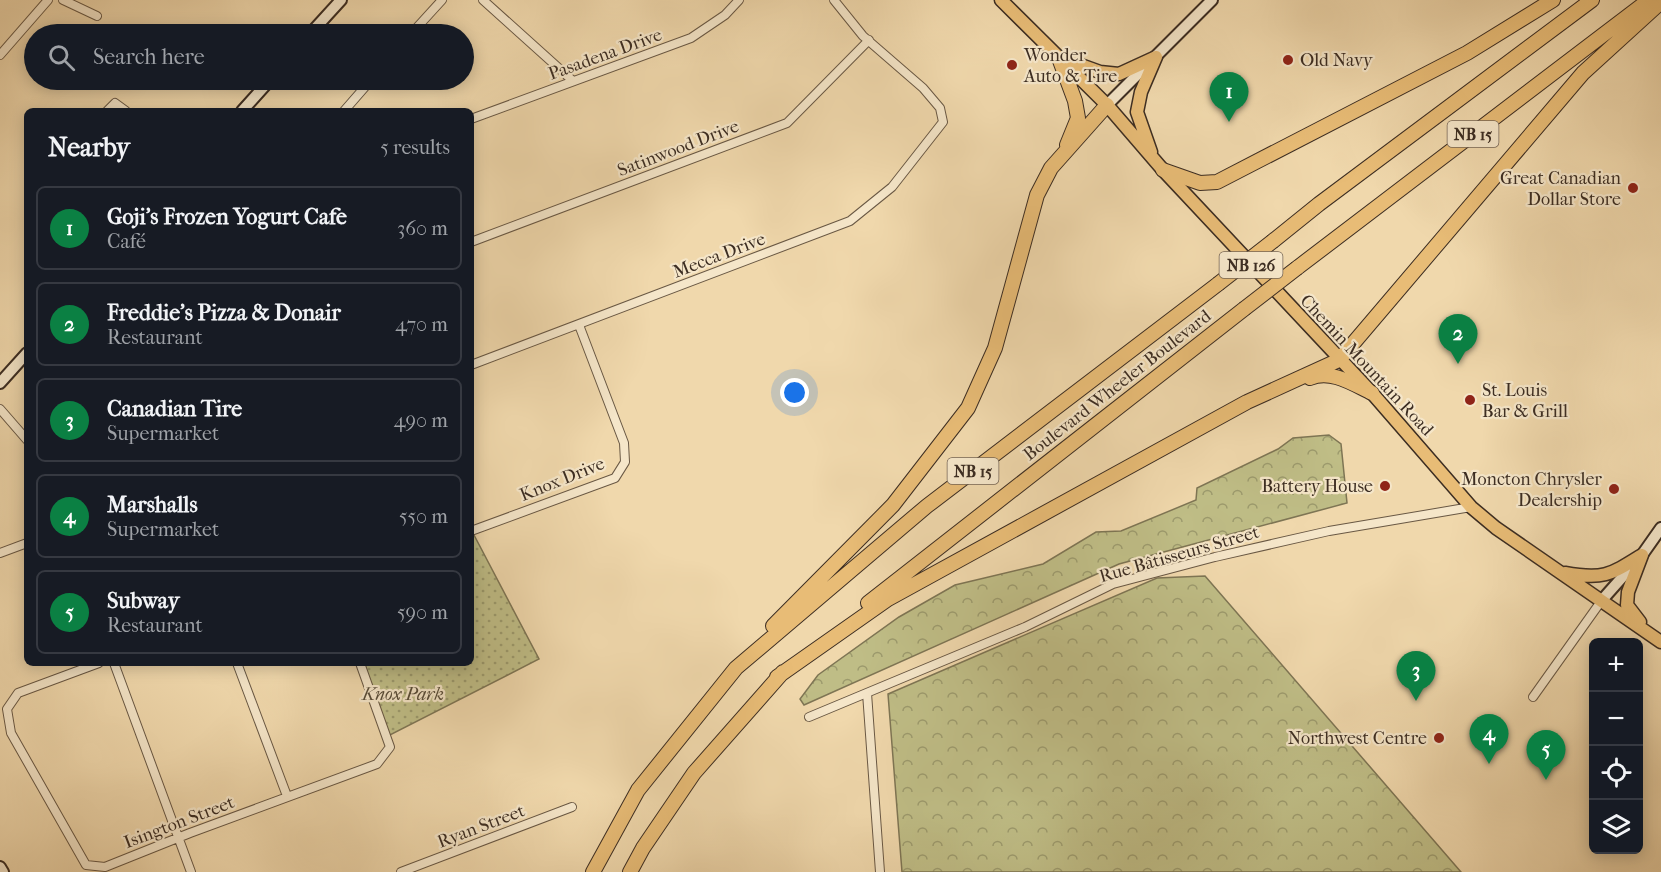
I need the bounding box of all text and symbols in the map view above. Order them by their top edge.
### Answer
search box [24,24,474,90]
street label: Pasadena Drive [546,24,665,85]
icon: search [45,41,78,74]
text: Search here [93,44,205,70]
place label: Wonder Auto & Tire [1023,45,1117,87]
place label: Old Navy [1300,50,1374,71]
marker: Old Navy [1281,53,1295,67]
marker: Wonder Auto & Tire [1005,58,1019,72]
pin: 1 [1210,72,1248,122]
street label: Satinwood Drive [614,116,742,181]
road number: NB 15 [1448,121,1498,147]
text: Nearby [48,132,130,163]
text: 5 results [380,136,450,159]
place label: Great Canadian Dollar Store [1500,168,1622,210]
marker: Great Canadian Dollar Store [1626,181,1640,195]
text: Goji's Frozen Yogurt Cafe [107,204,347,230]
text: 1 [66,217,73,240]
text: 360 m [397,217,448,240]
street label: Mecca Drive [670,228,768,283]
text: Café [107,230,146,253]
road number: NB 126 [1220,252,1282,278]
street label: Chemin Mountain Road [1296,290,1438,441]
text: Freddie's Pizza & Donair [107,300,341,326]
street label: Boulevard Wheeler Boulevard [1019,306,1215,465]
text: 2 [64,313,75,336]
text: 470 m [395,313,448,336]
pin: 2 [1438,314,1478,364]
text: Restaurant [107,326,203,349]
your location [780,378,809,407]
place label: St. Louis Bar & Grill [1482,380,1568,422]
marker: St. Louis Bar & Grill [1463,393,1477,407]
text: Canadian Tire [107,396,242,422]
text: 3 [65,409,74,432]
text: 490 m [394,409,448,432]
text: Supermarket [107,422,219,445]
street label: Knox Drive [517,453,608,506]
road number: NB 15 [948,458,998,484]
place label: Moncton Chrysler Dealership [1461,469,1602,511]
place label: Battery House [1261,476,1373,497]
marker: Battery House [1378,479,1392,493]
marker: Moncton Chrysler Dealership [1607,482,1621,496]
text: Marshalls [107,492,198,518]
text: 4 [64,505,75,528]
text: 550 m [399,505,448,528]
text: Supermarket [107,518,219,541]
street label: Rue Bâtisseurs Street [1097,521,1262,587]
text: Subway [107,588,179,614]
text: 5 [65,601,74,624]
text: 590 m [397,601,448,624]
text: Restaurant [107,614,203,637]
map controls [1589,638,1643,854]
button: + [1589,638,1643,692]
pin: 3 [1396,652,1436,701]
park label: Knox Park [360,684,444,705]
button: − [1589,692,1643,746]
pin: 4 [1470,714,1508,764]
place label: Northwest Centre [1288,728,1427,749]
pin: 5 [1526,730,1566,780]
marker: Northwest Centre [1432,731,1446,745]
button: locate [1589,746,1643,800]
street label: Isington Street [121,792,238,853]
street label: Ryan Street [435,800,528,853]
button: layers [1589,800,1643,854]

